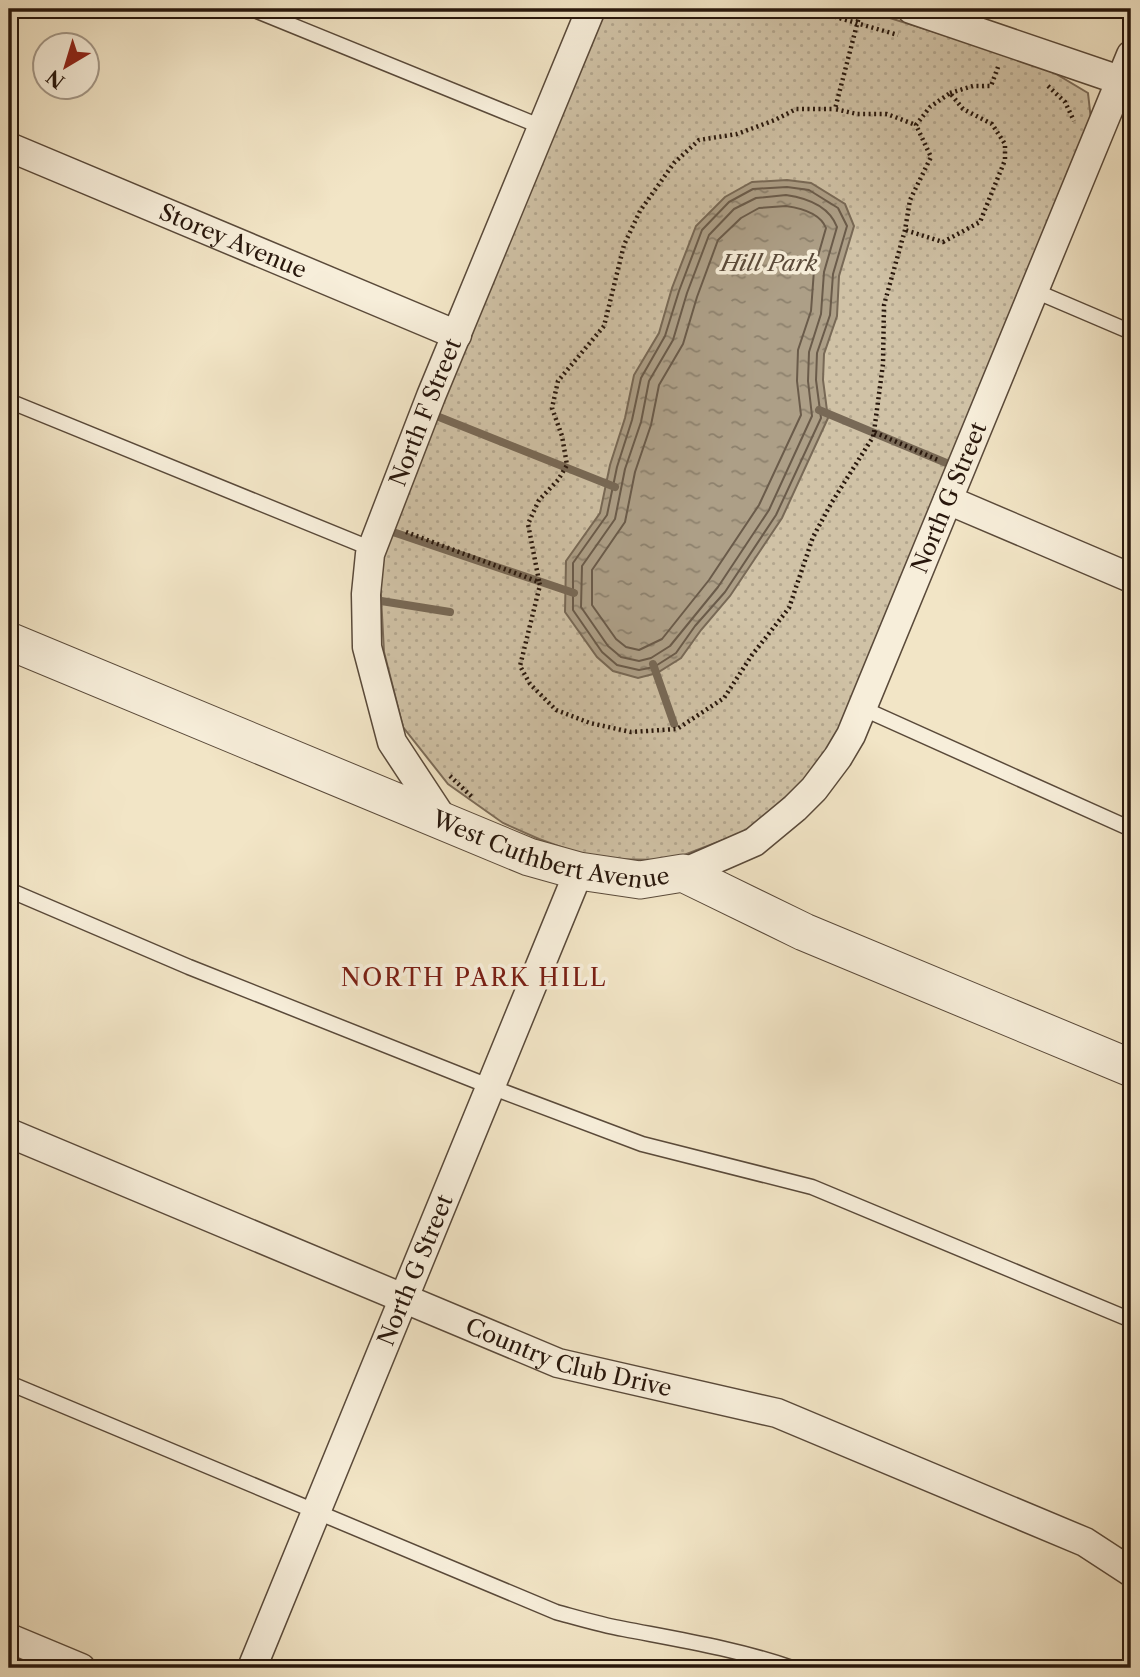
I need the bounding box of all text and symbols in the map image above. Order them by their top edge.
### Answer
north arrow [32,32,102,102]
text: N [42,65,69,93]
street label: Storey Avenue [155,198,311,284]
park label: Hill Park [718,249,818,277]
street label: North F Street [383,334,467,490]
street label: North G Street [905,418,992,577]
street label: West Cuthbert Avenue [427,804,671,894]
district label: NORTH PARK HILL [341,963,607,992]
street label: North G Street [372,1190,459,1350]
street label: Country Club Drive [461,1312,675,1403]

